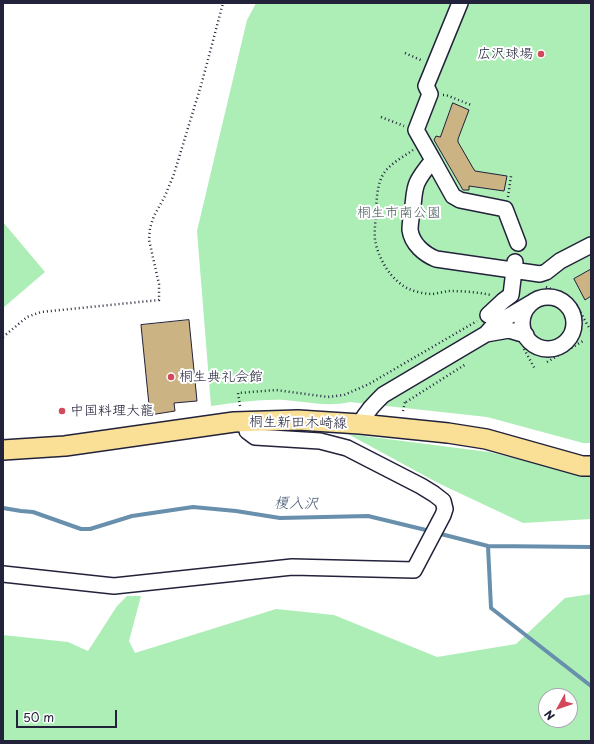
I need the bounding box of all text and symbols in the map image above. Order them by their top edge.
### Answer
place label: 広沢球場 [477,46,533,62]
marker: 広沢球場 [536,49,546,59]
park label: 桐生市南公園 [357,205,441,221]
place label: 桐生典礼会館 [179,369,263,385]
marker: 桐生典礼会館 [166,372,176,382]
place label: 中国料理大龍 [70,403,154,419]
marker: 中国料理大龍 [57,406,67,416]
street label: 桐生新田木崎線 [249,414,347,432]
water label: 榎入沢 [273,495,319,513]
north arrow [538,688,578,728]
scale bar [18,702,119,728]
text: N [540,707,559,724]
text: 50 m [23,708,54,726]

